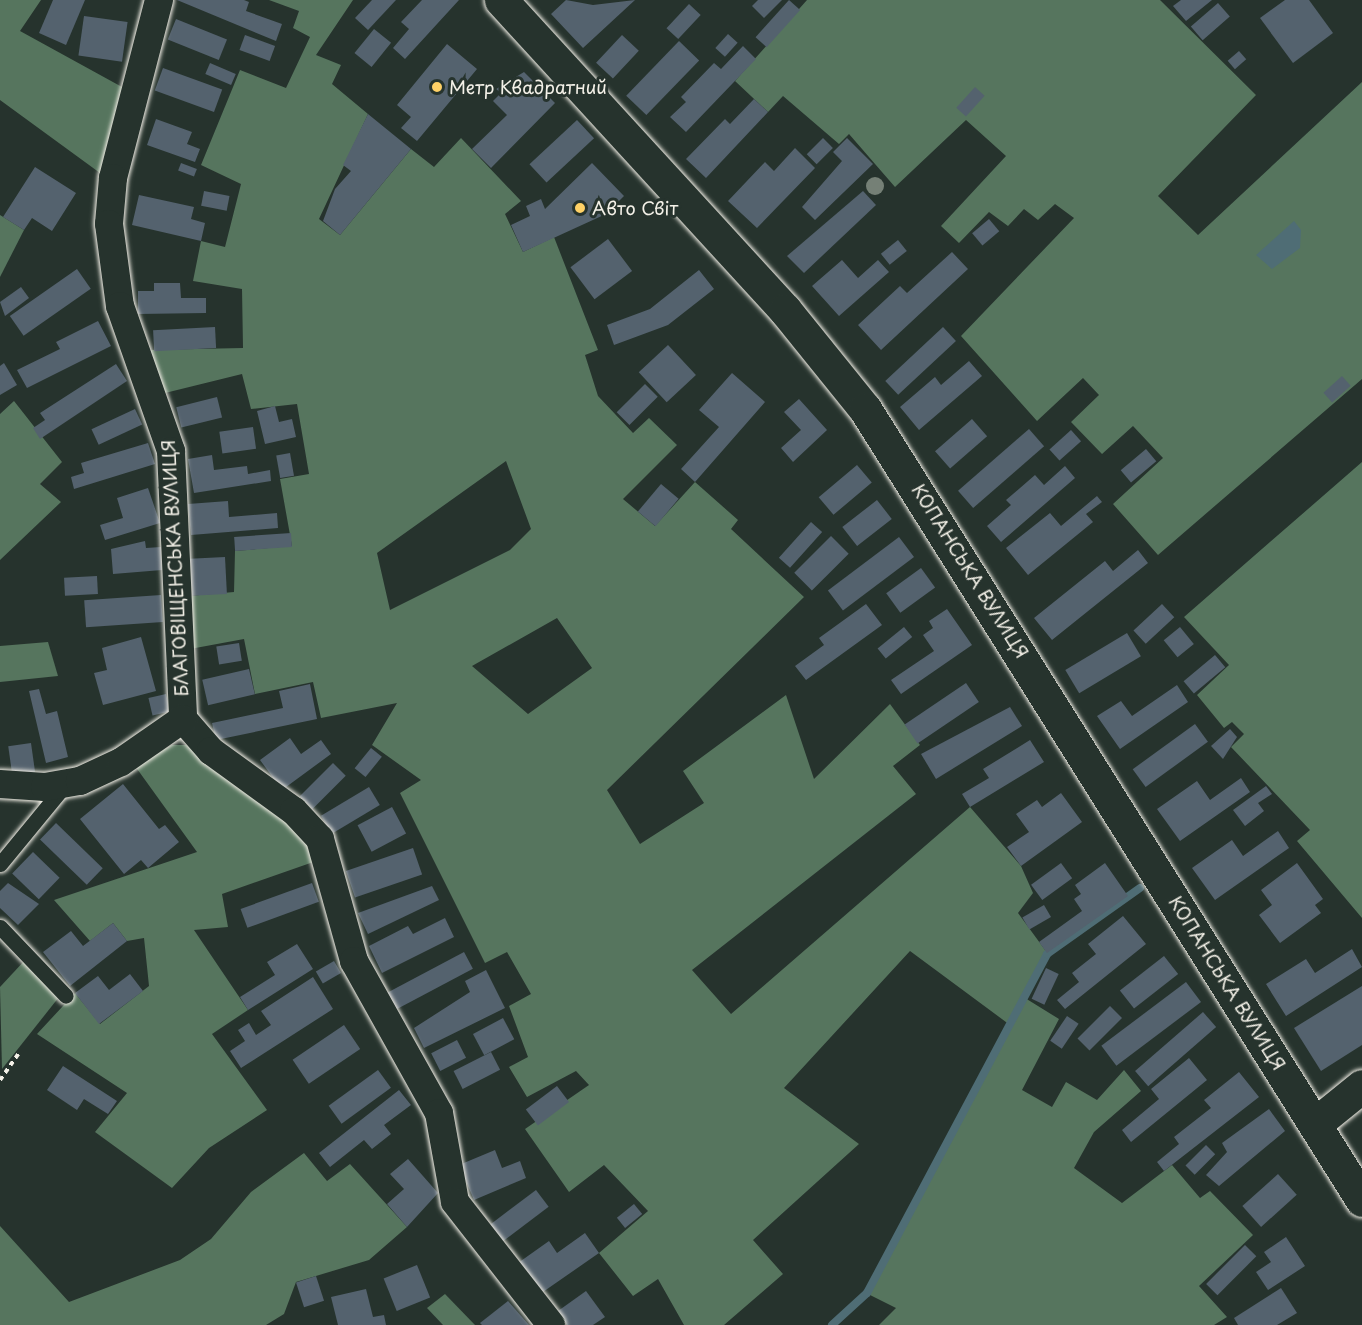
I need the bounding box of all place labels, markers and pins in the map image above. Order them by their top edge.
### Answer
place label: Метр Квадратний [449,76,608,98]
marker: Метр Квадратний [430,80,444,94]
place label: Авто Світ [592,197,678,219]
marker: Авто Світ [573,201,587,215]

